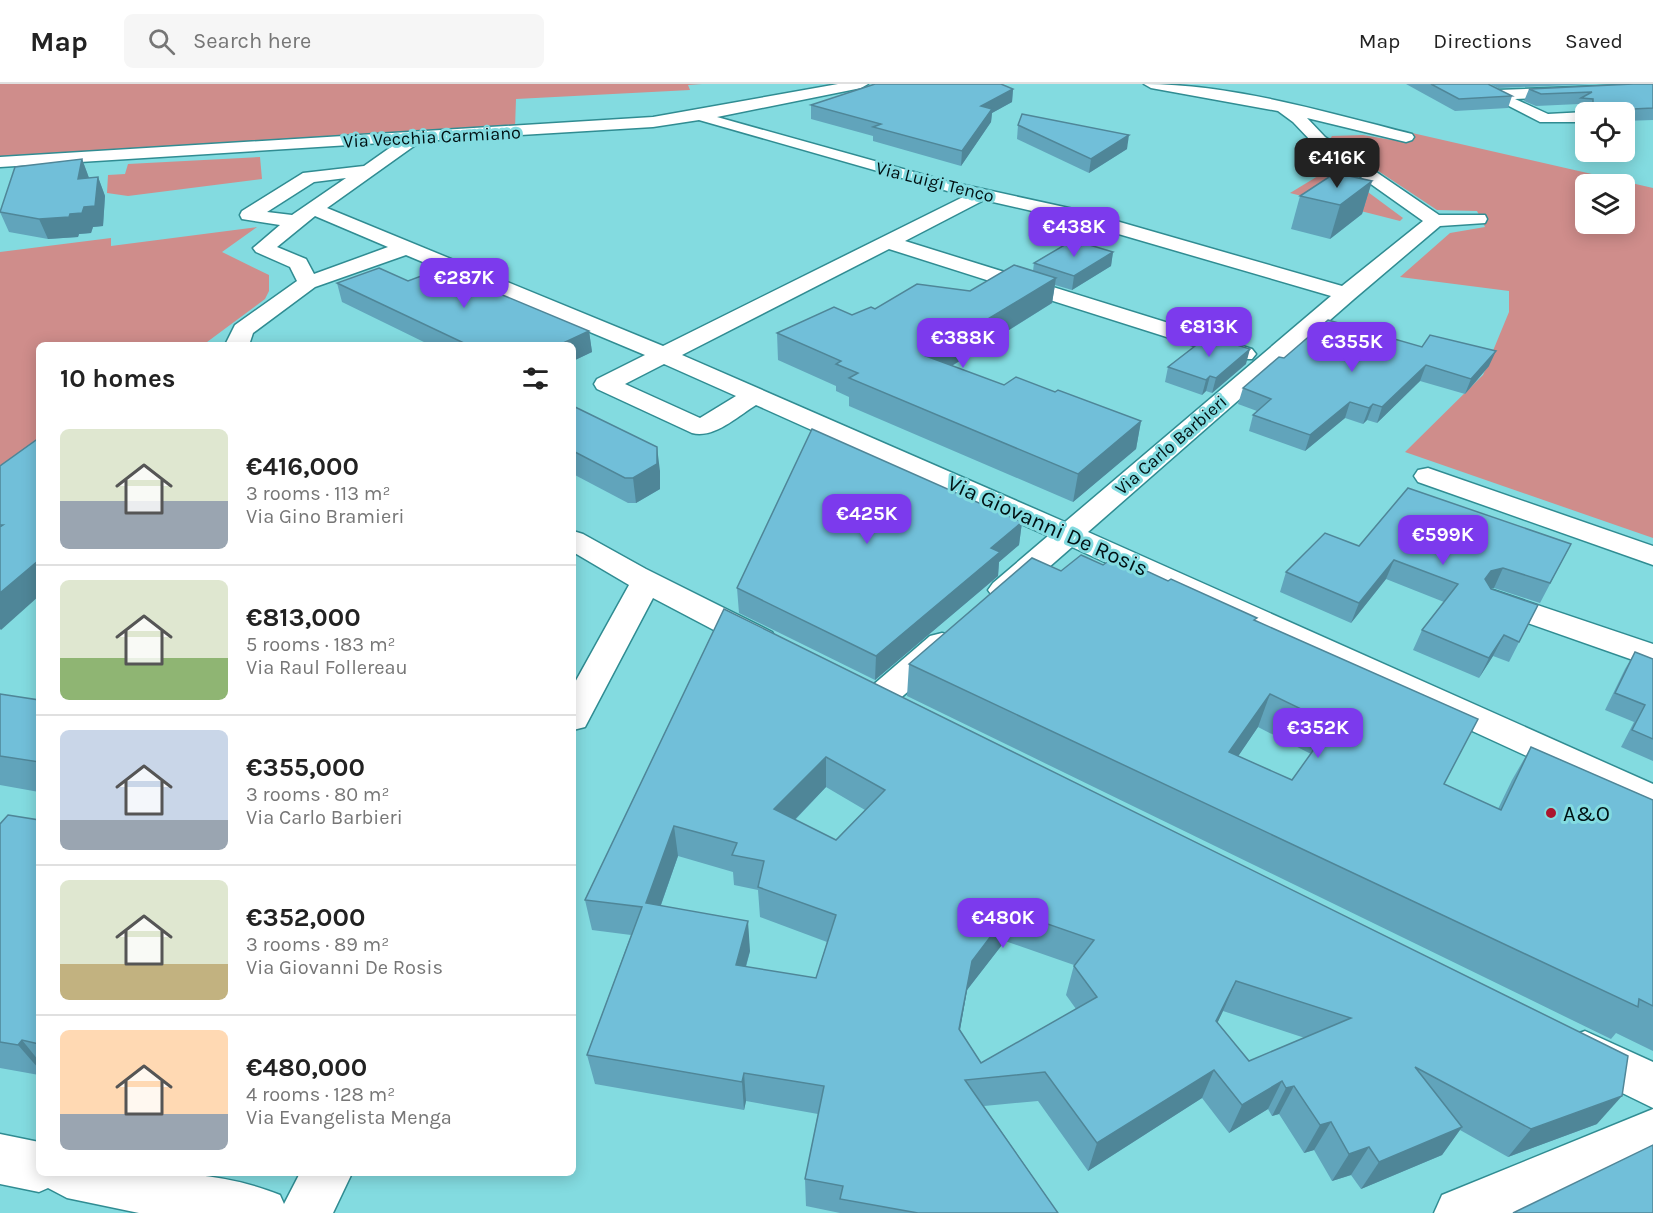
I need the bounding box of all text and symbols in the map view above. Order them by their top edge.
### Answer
search box [124,14,544,68]
text: Map [30,25,88,58]
icon: search [145,25,178,58]
text: Search here [193,28,311,54]
text: Map [1359,29,1400,53]
text: Directions [1433,29,1532,53]
text: Saved [1565,29,1623,53]
map controls [1575,102,1635,234]
button: locate [1575,102,1635,162]
street label: Via Vecchia Carmiano [343,121,521,153]
pin: €416K [1295,138,1379,189]
text: €416K [1309,146,1365,169]
street label: Via Luigi Tenco [874,157,996,207]
button: layers [1575,174,1635,234]
pin: €438K [1032,207,1116,258]
text: €438K [1042,215,1106,238]
pin: €287K [422,258,506,309]
text: €287K [434,266,494,289]
pin: €813K [1167,307,1251,358]
text: €813K [1180,315,1238,338]
pin: €388K [921,318,1005,369]
pin: €355K [1310,322,1394,373]
text: €388K [931,326,995,349]
text: €355K [1321,330,1383,353]
icon: filters [519,362,552,395]
text: 10 homes [60,363,175,394]
street label: Via Carlo Barbieri [1111,390,1231,500]
text: €416,000 [246,451,359,482]
icon: home [108,453,180,525]
street label: Via Giovanni De Rosis [943,470,1152,582]
text: 3 rooms · 113 m² [246,482,390,505]
pin: €425K [825,494,909,545]
text: €425K [836,502,898,525]
text: Via Gino Bramieri [246,505,404,528]
pin: €599K [1401,515,1485,566]
text: €599K [1412,523,1474,546]
text: €813,000 [246,602,361,633]
icon: home [108,604,180,676]
text: 5 rooms · 183 m² [246,633,396,656]
text: Via Raul Follereau [246,656,408,679]
pin: €352K [1276,708,1360,759]
text: €352K [1287,716,1349,739]
text: €355,000 [246,752,365,783]
icon: home [108,754,180,826]
text: 3 rooms · 80 m² [246,783,390,806]
place label: A&O [1563,801,1610,827]
text: Via Carlo Barbieri [246,806,403,829]
marker: A&O [1544,806,1558,820]
pin: €480K [961,898,1045,949]
text: €352,000 [246,902,365,933]
icon: home [108,904,180,976]
text: €480K [971,906,1035,929]
text: 3 rooms · 89 m² [246,933,389,956]
text: Via Giovanni De Rosis [246,956,443,979]
text: €480,000 [246,1052,367,1083]
icon: home [108,1054,180,1126]
text: 4 rooms · 128 m² [246,1083,395,1106]
text: Via Evangelista Menga [246,1106,452,1129]

